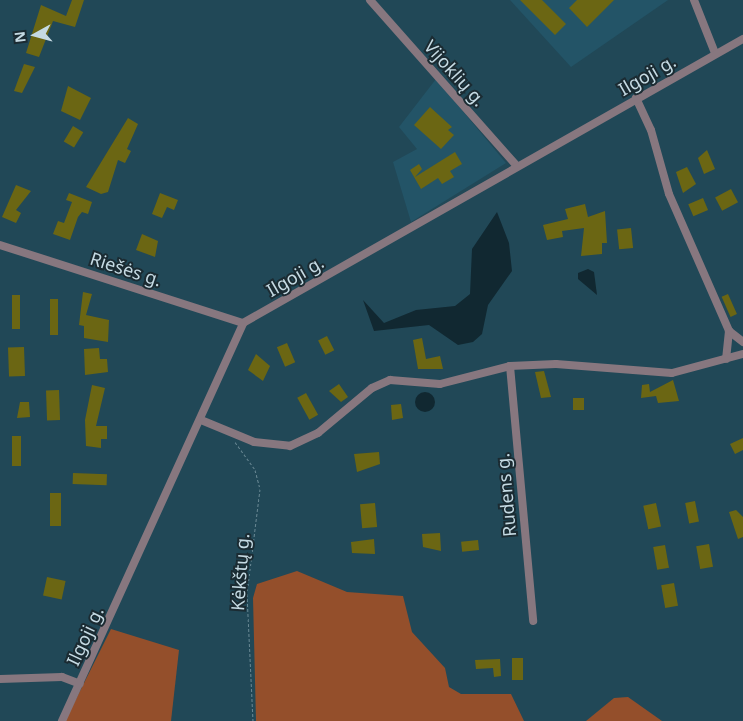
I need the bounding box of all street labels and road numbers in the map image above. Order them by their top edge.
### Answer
street label: Vijoklių g. [420,35,490,111]
street label: Ilgoji g. [615,50,679,100]
street label: Riešės g. [87,247,165,291]
street label: Ilgoji g. [263,251,327,301]
street label: Rudens g. [492,452,520,538]
street label: Kėkštų g. [227,532,253,612]
street label: Ilgoji g. [62,603,108,669]

